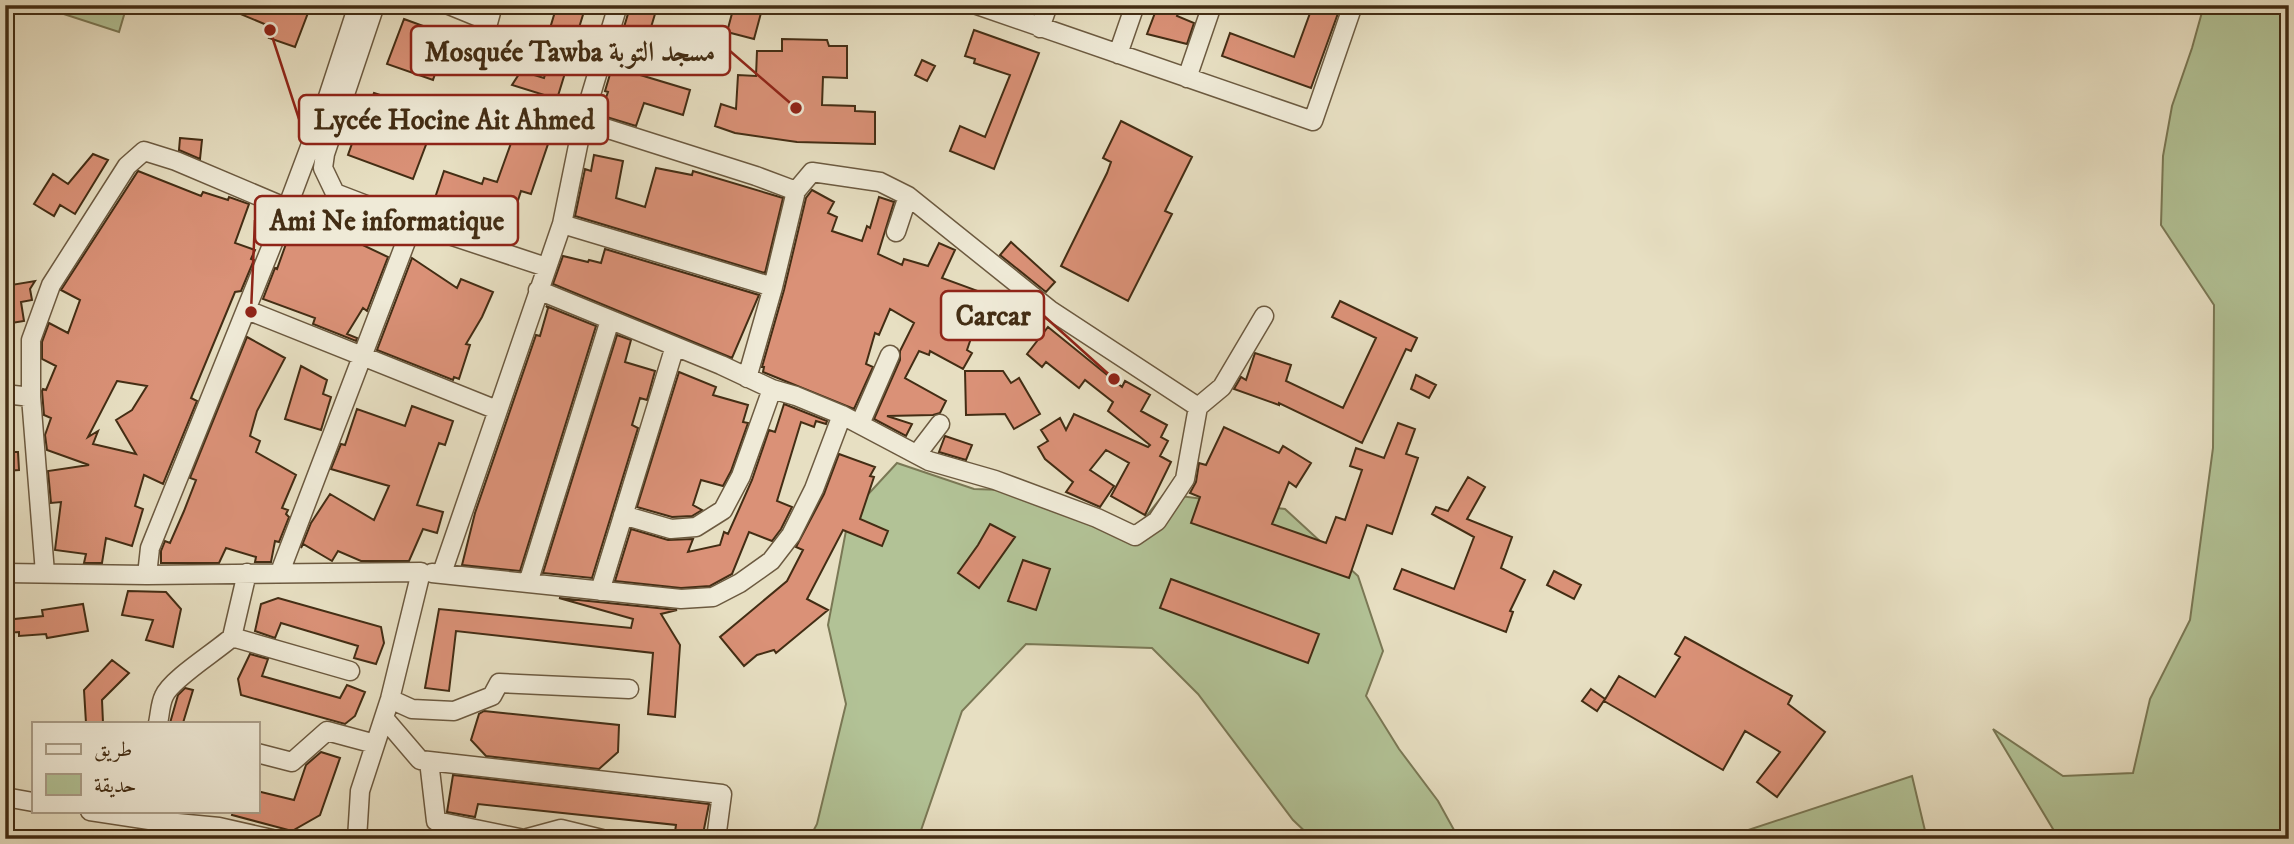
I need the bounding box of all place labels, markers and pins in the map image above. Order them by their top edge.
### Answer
callout: Mosquée Tawba مسجد التوبة [411,26,730,75]
callout: Lycée Hocine Ait Ahmed [299,95,608,144]
callout: Ami Ne informatique [255,196,518,245]
callout: Carcar [941,291,1044,340]

